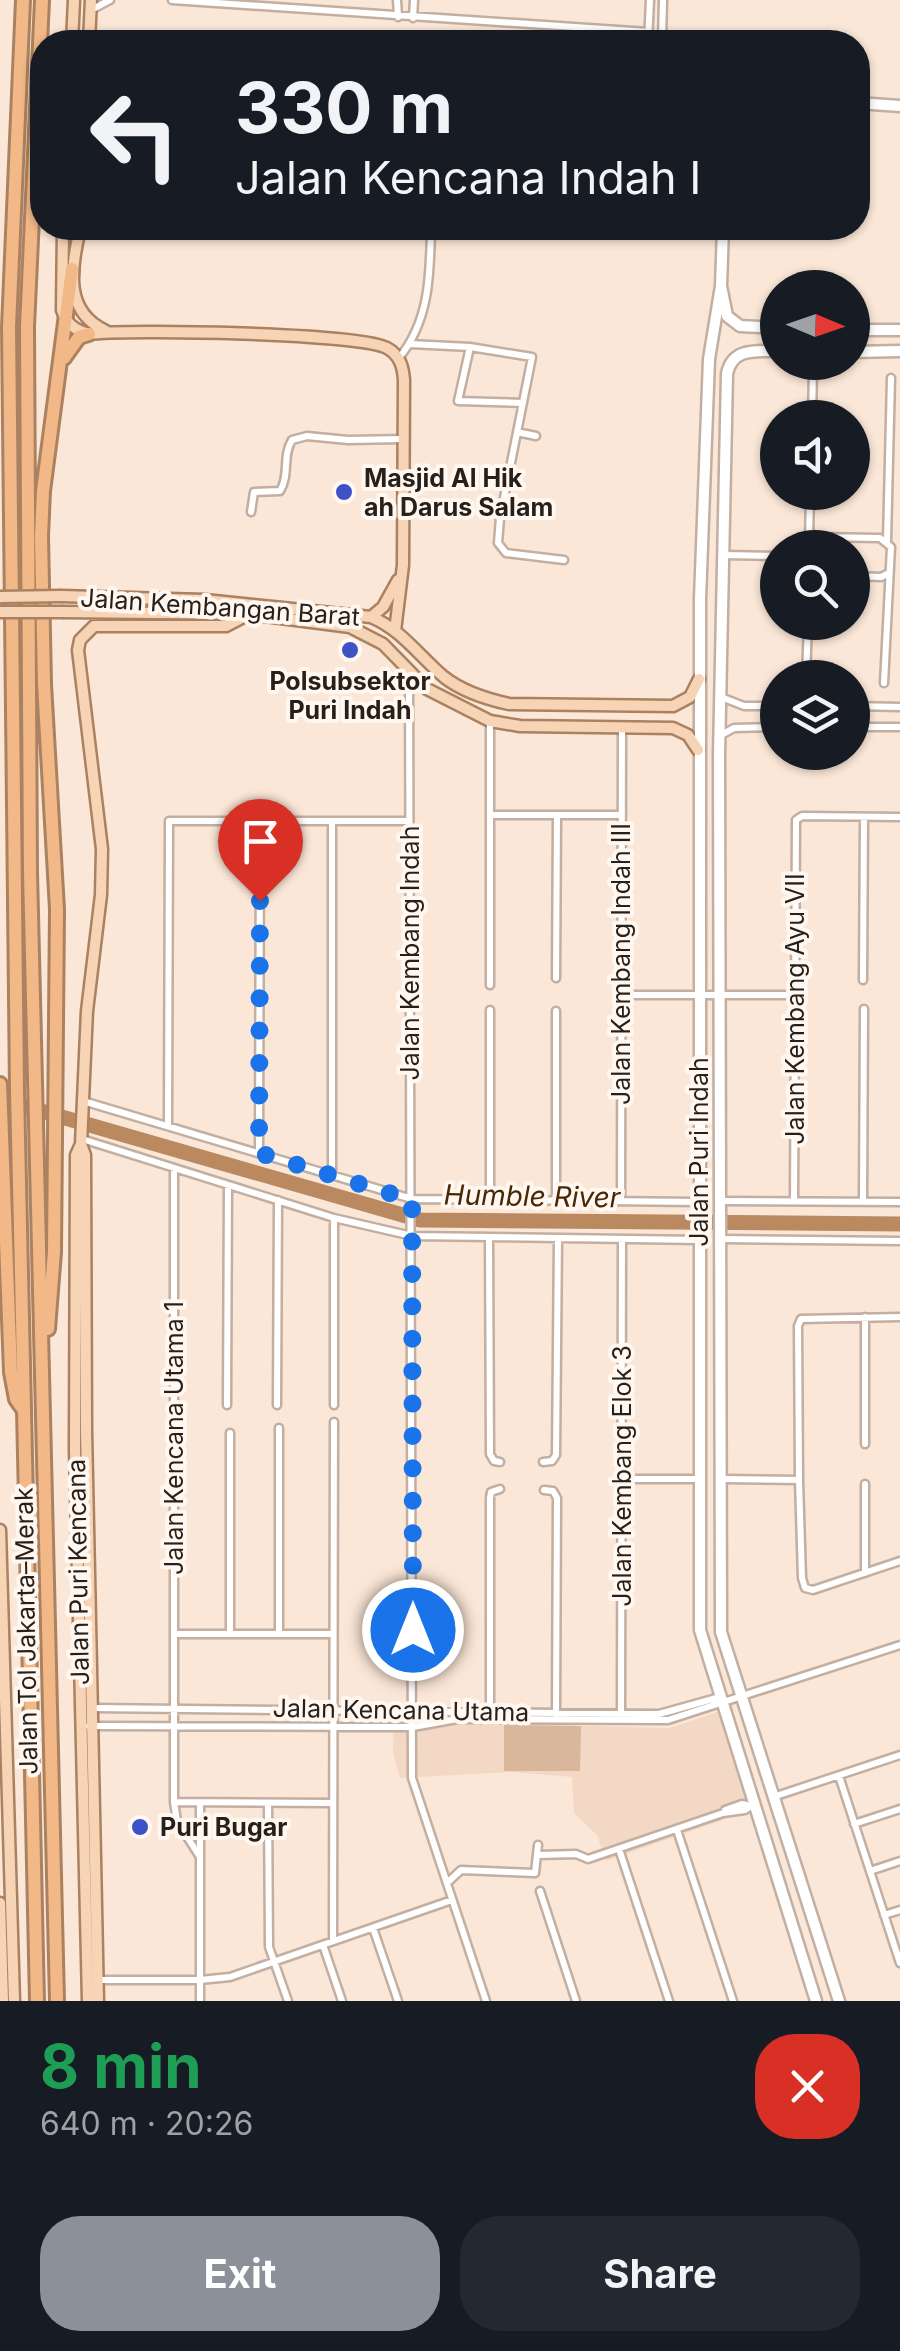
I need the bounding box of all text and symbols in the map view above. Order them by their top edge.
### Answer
text: 330 m [235,65,453,150]
icon: left [70,70,200,200]
text: Jalan Kencana Indah I [235,150,701,205]
north arrow [760,270,870,380]
map controls [760,270,870,770]
button: sound [760,400,870,510]
place label: Masjid Al Hik ah Darus Salam [364,463,553,522]
marker: Masjid Al Hik ah Darus Salam [333,481,355,503]
button: search [760,530,870,640]
street label: Jalan Kembangan Barat [79,582,361,632]
marker: Polsubsektor Puri Indah [339,639,361,661]
button: layers [760,660,870,770]
place label: Polsubsektor Puri Indah [269,666,431,725]
pin [218,799,303,902]
icon: arrive [233,814,288,869]
street label: Jalan Kembang Indah III [606,823,636,1105]
street label: Jalan Kembang Indah [395,826,425,1080]
street label: Jalan Kembang Ayu VII [780,873,810,1145]
street label: Jalan Puri Indah [684,1057,714,1247]
water label: Humble River [443,1177,622,1215]
street label: Jalan Kencana Utama 1 [159,1301,189,1575]
street label: Jalan Kembang Elok 3 [607,1345,637,1607]
street label: Jalan Puri Kencana [61,1459,95,1685]
street label: Jalan Tol Jakarta–Merak [8,1487,44,1775]
position arrow [361,1578,465,1682]
street label: Jalan Kencana Utama [272,1693,530,1727]
place label: Puri Bugar [160,1812,287,1842]
marker: Puri Bugar [129,1816,151,1838]
text: 8 min [40,2030,202,2102]
button: close [755,2034,860,2139]
text: 640 m · 20:26 [40,2104,253,2143]
button: Exit [40,2216,440,2331]
button: Share [460,2216,860,2331]

